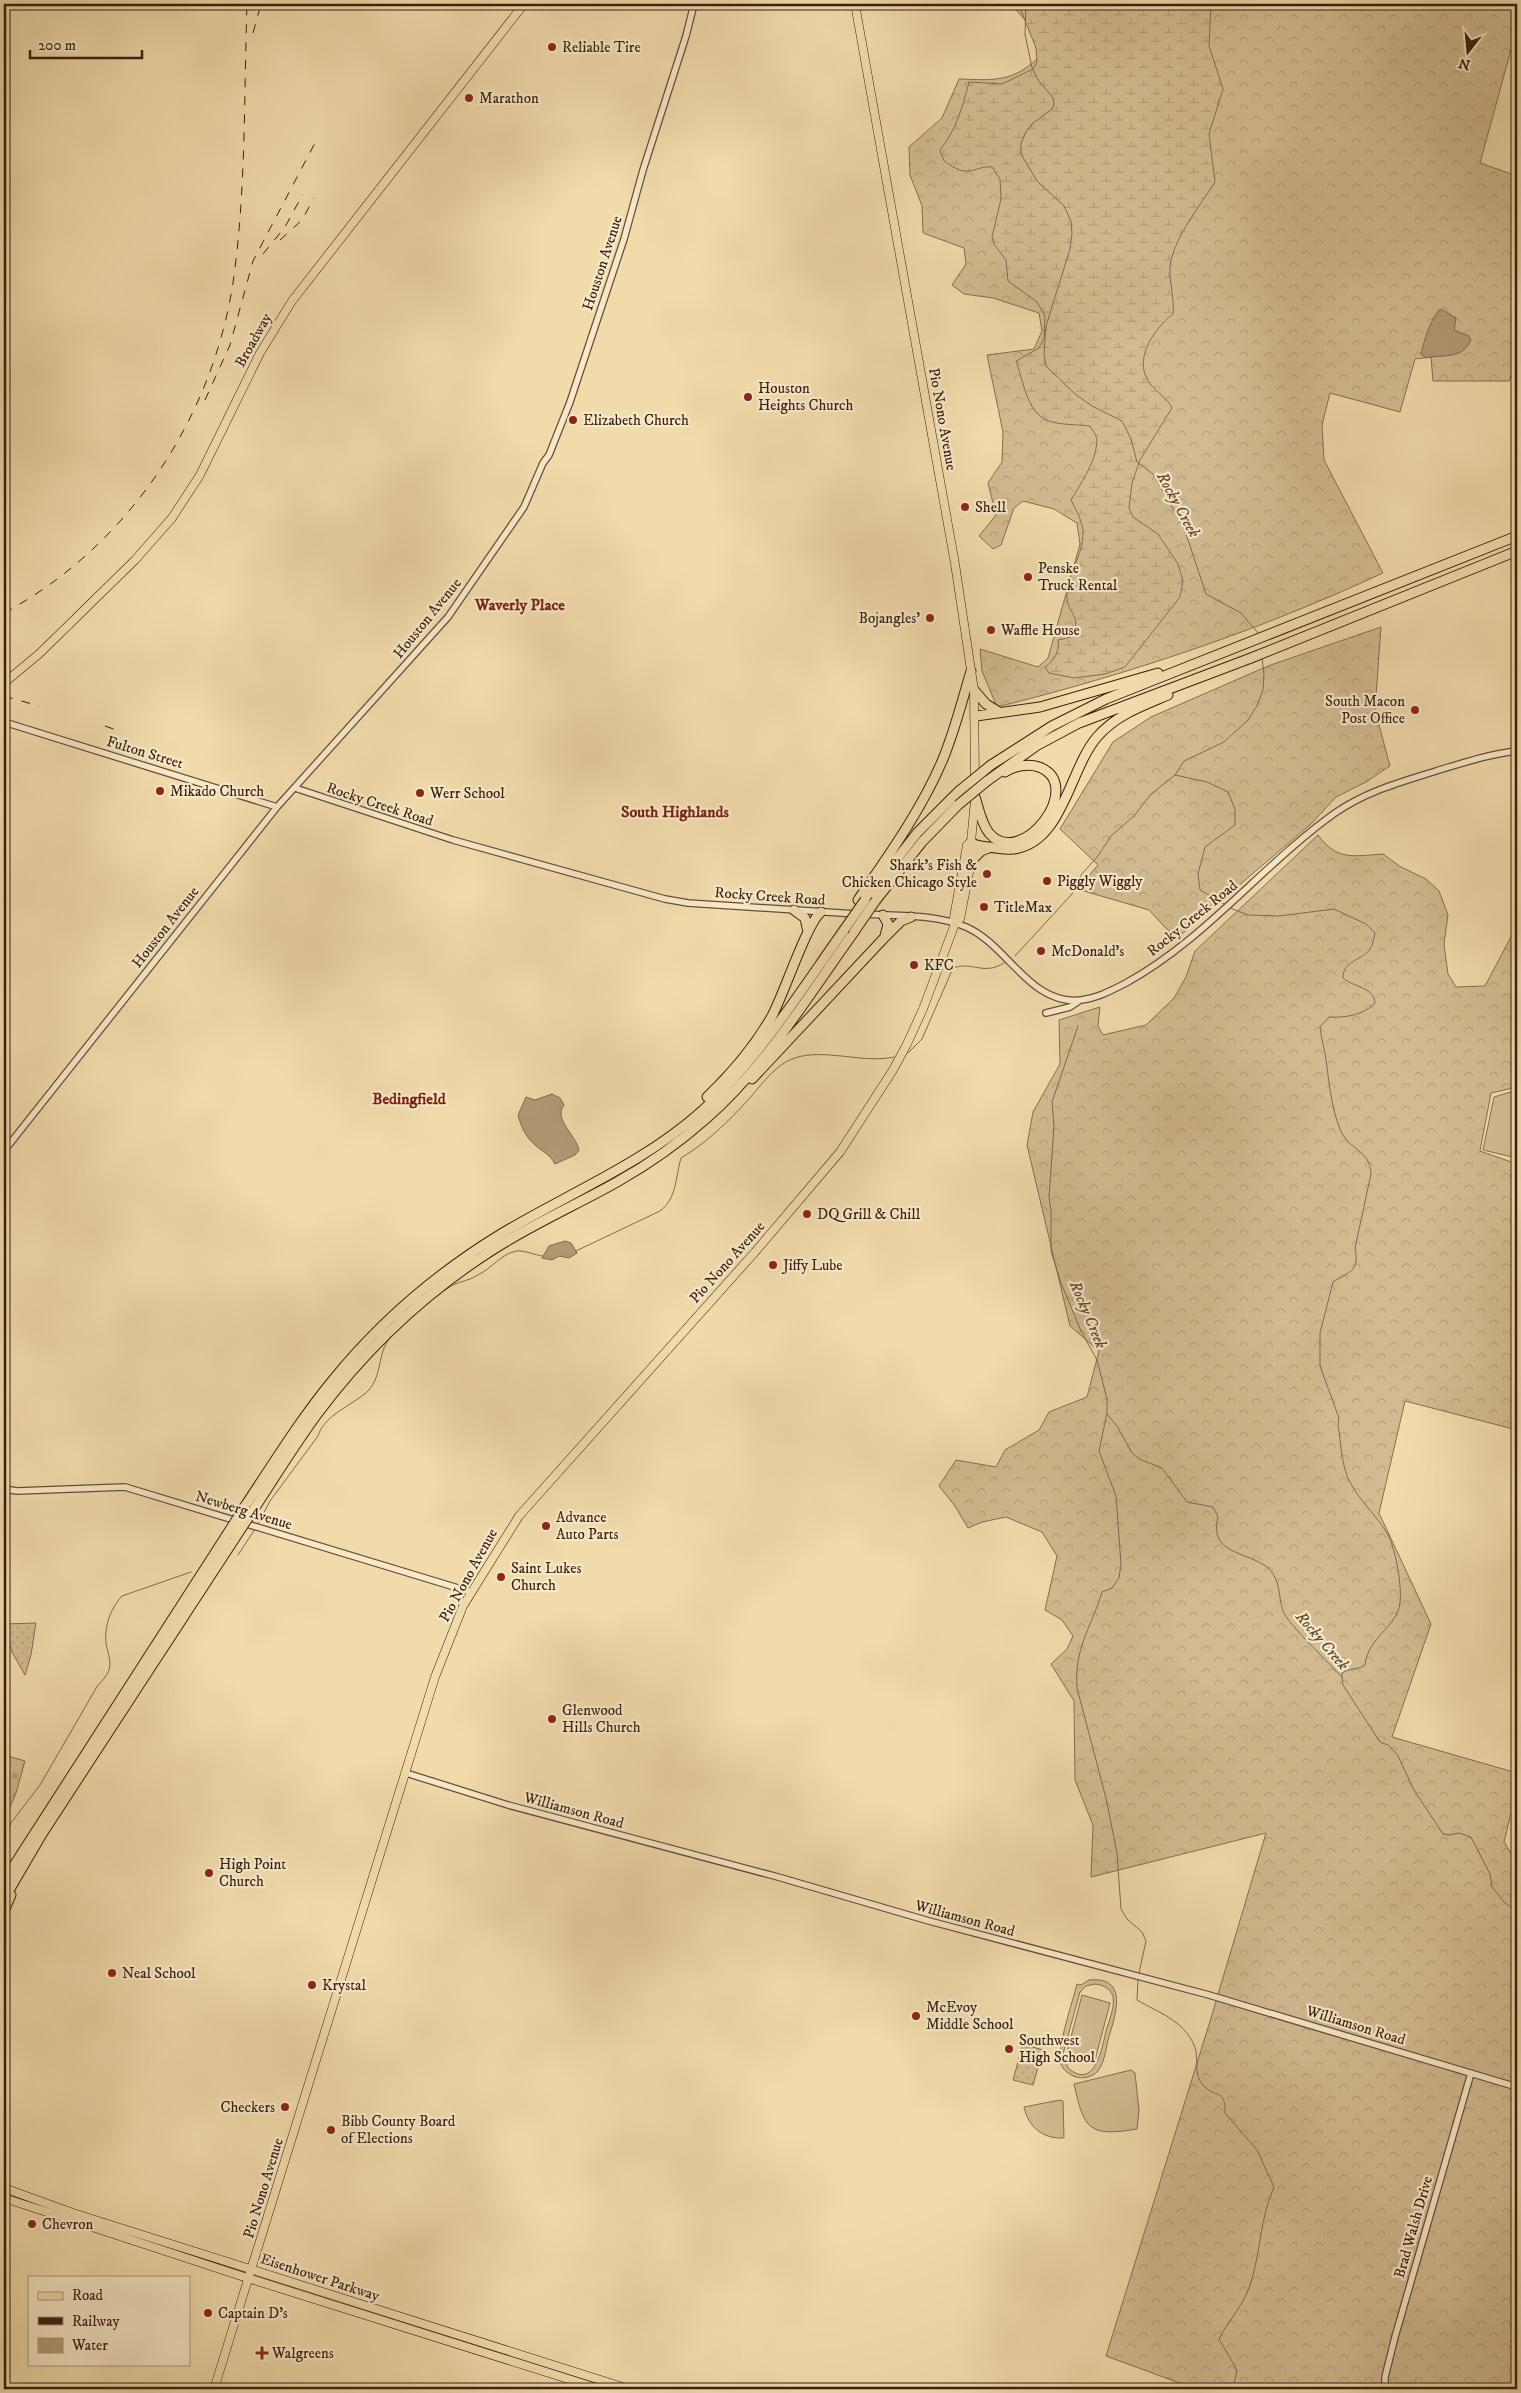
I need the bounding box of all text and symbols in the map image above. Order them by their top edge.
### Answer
scale bar [30,28,142,60]
north arrow [1444,28,1494,78]
text: 200 m [38,36,76,55]
place label: Reliable Tire [562,38,641,57]
marker: Reliable Tire [546,41,558,53]
text: N [1456,53,1473,74]
place label: Marathon [479,89,539,108]
marker: Marathon [463,92,475,104]
street label: Houston Avenue [578,213,627,313]
street label: Broadway [231,309,276,371]
street label: Pio Nono Avenue [924,366,961,472]
place label: Houston Heights Church [758,379,854,415]
marker: Houston Heights Church [742,391,754,403]
place label: Elizabeth Church [583,411,689,430]
marker: Elizabeth Church [567,414,579,426]
water label: Rocky Creek [1152,467,1204,541]
place label: Shell [975,498,1006,517]
marker: Shell [959,501,971,513]
place label: Penske Truck Rental [1038,559,1118,595]
marker: Penske Truck Rental [1022,571,1034,583]
street label: Houston Avenue [389,574,466,663]
district label: Waverly Place [474,595,565,615]
place label: Bojangles' [859,609,920,628]
marker: Bojangles' [924,612,936,624]
place label: Waffle House [1000,621,1080,640]
marker: Waffle House [985,624,997,636]
place label: South Macon Post Office [1325,692,1405,728]
marker: South Macon Post Office [1409,704,1421,716]
street label: Fulton Street [104,732,186,773]
street label: Rocky Creek Road [324,778,436,831]
place label: Mikado Church [170,782,264,801]
place label: Werr School [429,784,505,803]
marker: Mikado Church [154,785,166,797]
marker: Werr School [414,787,426,799]
district label: South Highlands [621,802,730,822]
place label: Shark's Fish & Chicken Chicago Style [842,856,977,892]
marker: Shark's Fish & Chicken Chicago Style [981,868,993,880]
place label: Piggly Wiggly [1057,872,1143,891]
marker: Piggly Wiggly [1041,875,1053,887]
street label: Rocky Creek Road [1143,876,1242,961]
street label: Houston Avenue [128,883,203,972]
street label: Rocky Creek Road [714,883,827,910]
place label: TitleMax [994,898,1053,917]
marker: TitleMax [978,901,990,913]
place label: McDonald's [1051,942,1124,961]
marker: McDonald's [1035,945,1047,957]
place label: KFC [924,956,954,975]
marker: KFC [908,959,920,971]
district label: Bedingfield [372,1089,447,1109]
place label: DQ Grill & Chill [817,1205,921,1224]
marker: DQ Grill & Chill [801,1208,813,1220]
street label: Pio Nono Avenue [686,1217,769,1307]
place label: Jiffy Lube [781,1256,843,1275]
marker: Jiffy Lube [767,1259,779,1271]
water label: Rocky Creek [1064,1277,1111,1352]
street label: Newberg Avenue [193,1487,295,1534]
place label: Advance Auto Parts [556,1508,619,1544]
marker: Advance Auto Parts [540,1520,552,1532]
street label: Pio Nono Avenue [435,1525,502,1625]
place label: Saint Lukes Church [511,1559,581,1595]
marker: Saint Lukes Church [495,1571,507,1583]
water label: Rocky Creek [1291,1606,1353,1674]
place label: Glenwood Hills Church [562,1701,641,1737]
marker: Glenwood Hills Church [546,1713,558,1725]
street label: Williamson Road [521,1788,626,1833]
place label: High Point Church [219,1855,286,1891]
marker: High Point Church [203,1867,215,1879]
street label: Williamson Road [912,1896,1017,1941]
place label: Neal School [122,1964,196,1983]
marker: Neal School [106,1967,118,1979]
place label: Krystal [322,1976,366,1995]
marker: Krystal [306,1979,318,1991]
place label: McEvoy Middle School [926,1998,1014,2034]
street label: Williamson Road [1303,2001,1408,2050]
marker: McEvoy Middle School [910,2010,922,2022]
place label: Southwest High School [1019,2031,1096,2067]
marker: Southwest High School [1003,2043,1015,2055]
place label: Checkers [220,2098,275,2117]
marker: Checkers [279,2101,291,2113]
place label: Bibb County Board of Elections [341,2112,456,2148]
marker: Bibb County Board of Elections [325,2124,337,2136]
street label: Pio Nono Avenue [239,2136,288,2241]
street label: Brad Walsh Drive [1390,2174,1437,2280]
place label: Chevron [42,2215,93,2234]
marker: Chevron [26,2218,38,2230]
street label: Eisenhower Parkway [258,2249,383,2306]
legend [28,2276,190,2366]
text: Road [72,2286,104,2305]
place label: Captain D's [218,2304,288,2323]
marker: Captain D's [202,2307,214,2319]
text: Railway [72,2312,120,2331]
text: Water [71,2336,108,2355]
place label: Walgreens [271,2344,334,2363]
marker: Walgreens [256,2347,268,2359]

